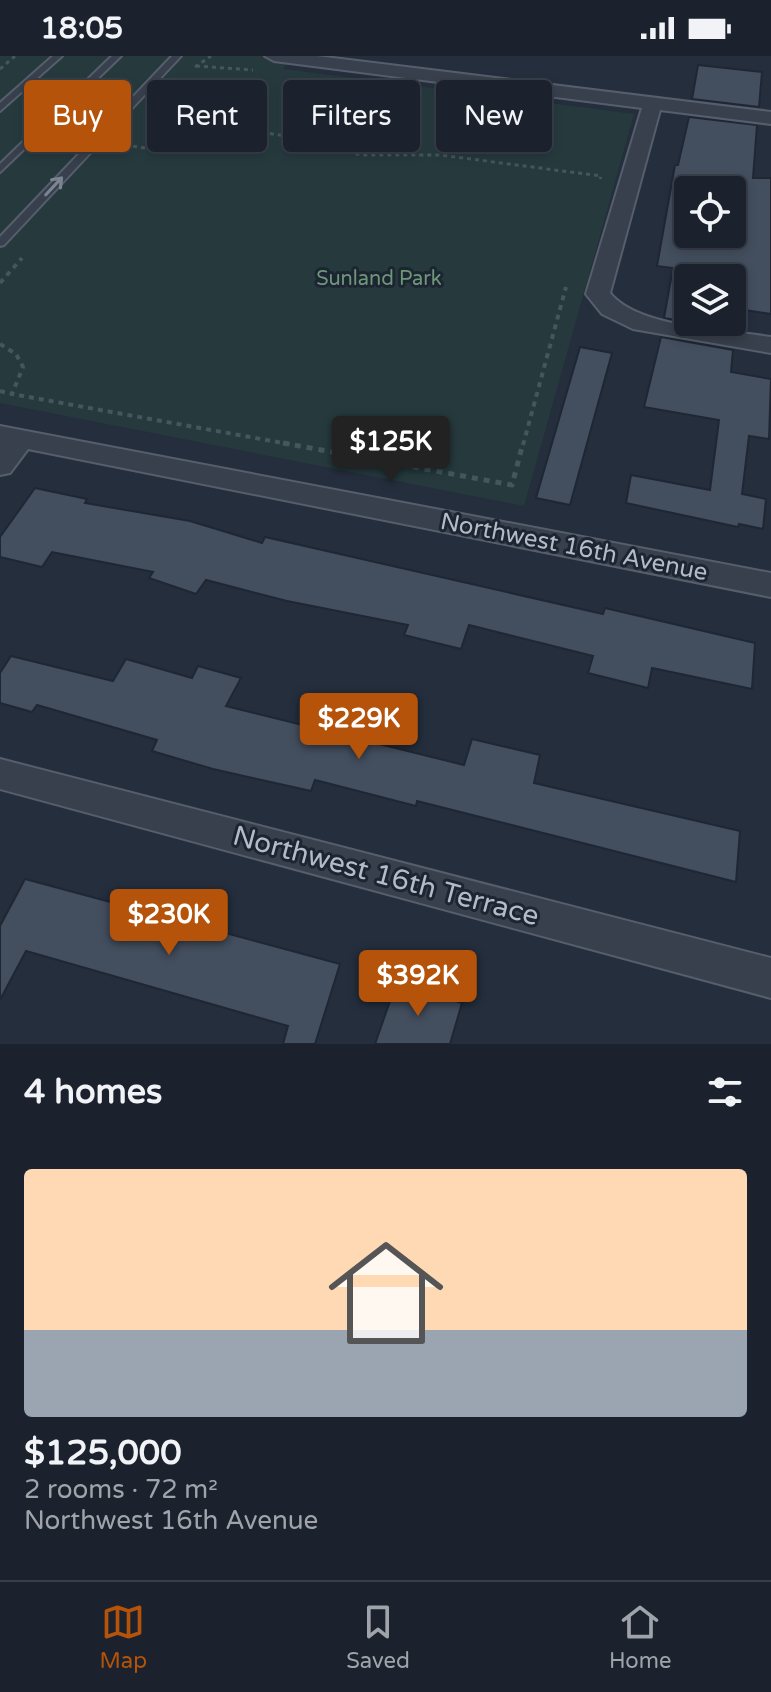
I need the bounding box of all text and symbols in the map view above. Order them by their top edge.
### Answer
text: 18:05 [40,10,123,47]
chip: Buy [24,80,131,152]
chip: Rent [147,80,267,152]
chip: Filters [283,80,420,152]
chip: New [436,80,552,152]
map controls [674,176,746,336]
button: locate [674,176,746,248]
one-way arrow [44,177,62,197]
button: layers [674,264,746,336]
park label: Sunland Park [316,267,442,291]
pin: $125K [335,416,447,484]
text: $125K [350,426,432,457]
street label: Northwest 16th Avenue [438,507,710,587]
pin: $229K [303,693,415,761]
text: $229K [318,703,400,734]
street label: Northwest 16th Terrace [229,819,543,933]
pin: $230K [113,889,225,957]
text: $230K [128,899,210,930]
pin: $392K [362,950,474,1018]
text: $392K [377,960,459,991]
icon: filters [703,1070,747,1114]
text: 4 homes [24,1072,162,1113]
icon: home [314,1221,458,1365]
text: $125,000 [24,1433,182,1474]
text: 2 rooms · 72 m² [24,1474,218,1505]
text: Northwest 16th Avenue [24,1505,318,1536]
tab: Map [100,1600,147,1674]
tab: Saved [346,1600,410,1674]
tab: Home [609,1600,671,1674]

